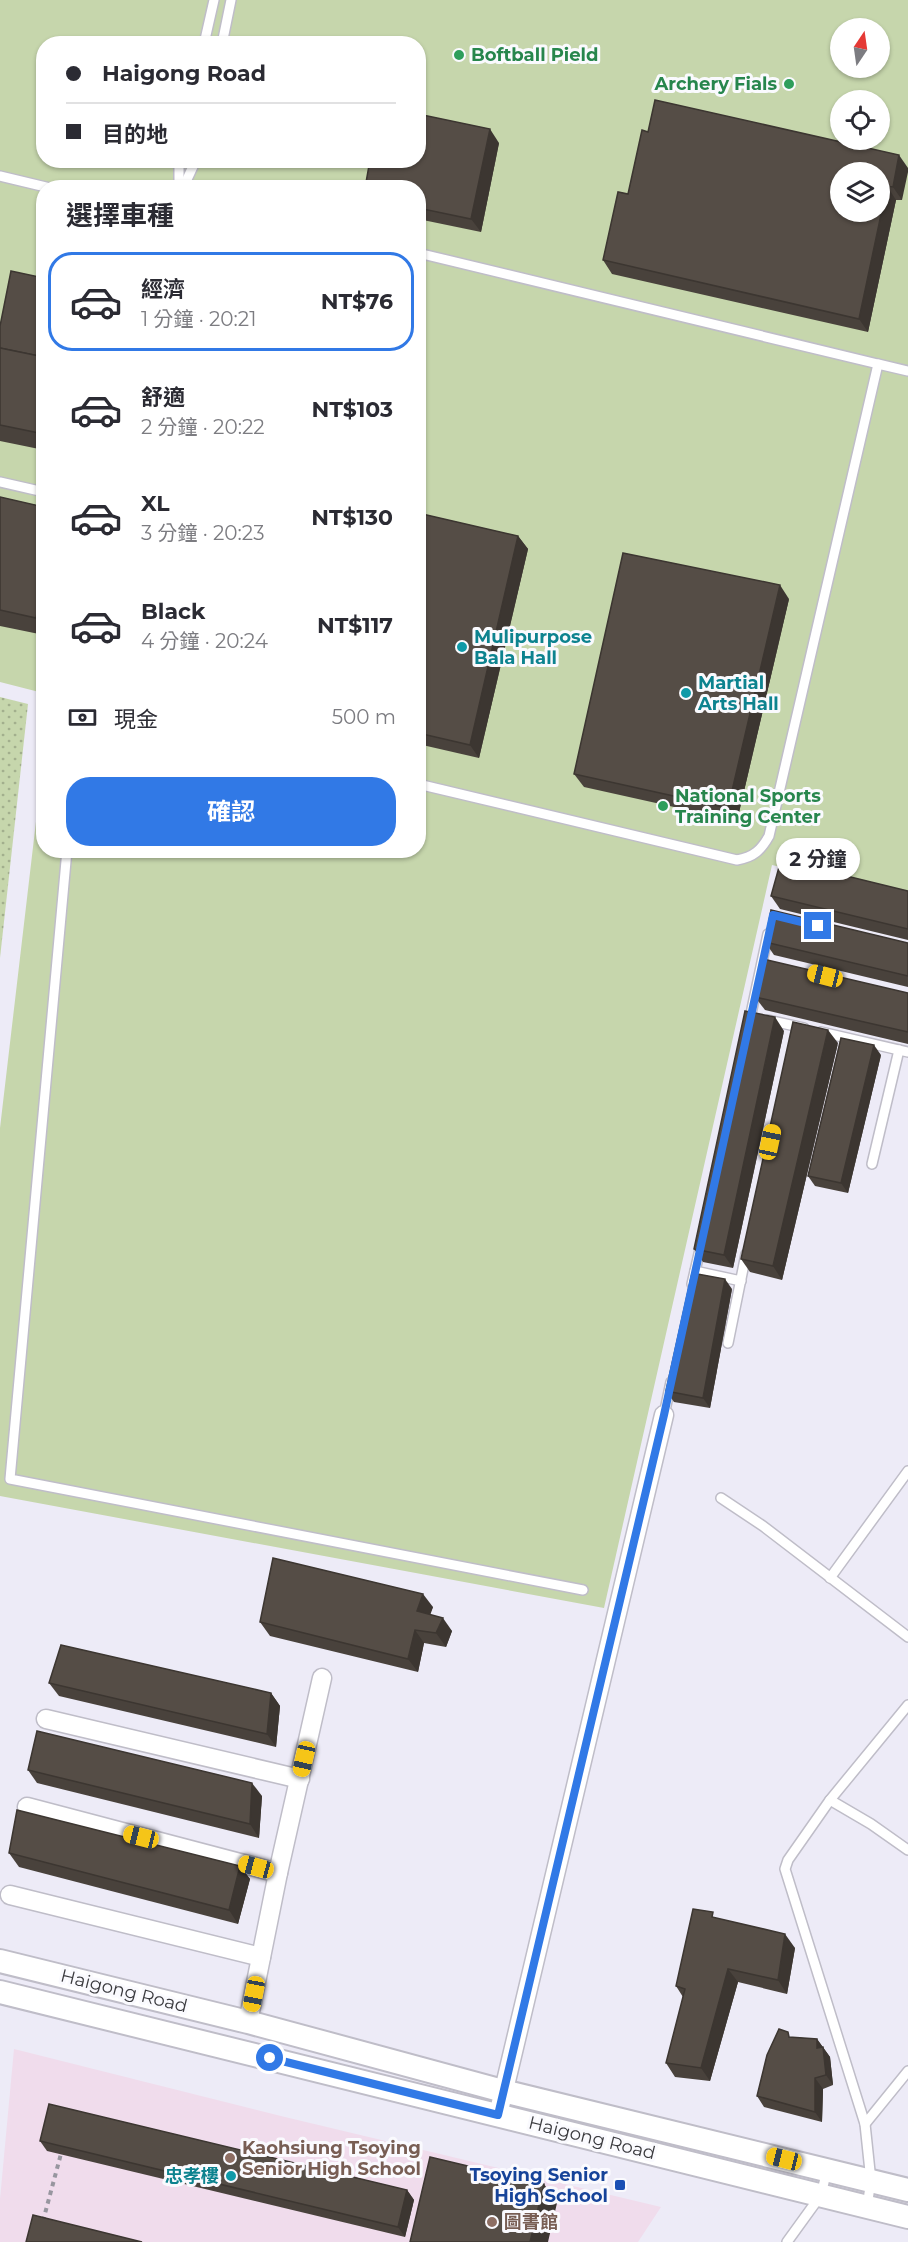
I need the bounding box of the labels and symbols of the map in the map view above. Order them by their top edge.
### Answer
north arrow [830,18,890,78]
place label: Boftball Pield [471,44,598,66]
marker: Boftball Pield [452,48,466,62]
place label: Archery Fials [654,73,777,95]
marker: Archery Fials [782,77,796,91]
place label: Mulipurpose Bala Hall [474,626,592,669]
marker: Mulipurpose Bala Hall [455,640,469,654]
place label: Martial Arts Hall [697,672,779,715]
marker: Martial Arts Hall [679,686,693,700]
place label: National Sports Training Center [675,785,821,828]
marker: National Sports Training Center [656,799,670,813]
callout: 2 分鐘 [776,839,860,881]
route end [804,912,831,939]
car [805,963,845,989]
car [757,1123,783,1161]
car [291,1739,317,1779]
car [121,1824,161,1850]
car [236,1854,276,1880]
street label: Haigong Road [58,1965,190,2017]
car [242,1975,266,2013]
route start [256,2044,283,2071]
street label: Haigong Road [526,2112,658,2164]
place label: Kaohsiung Tsoying Senior High School [242,2137,421,2180]
car [764,2146,804,2172]
marker: Kaohsiung Tsoying Senior High School [223,2151,237,2165]
place label: Tsoying Senior High School [470,2164,608,2207]
place label: 忠孝樓 [165,2165,219,2187]
marker: 忠孝樓 [224,2169,238,2183]
marker: Tsoying Senior High School [613,2178,627,2192]
place label: 圖書館 [504,2211,558,2233]
marker: 圖書館 [485,2215,499,2229]

